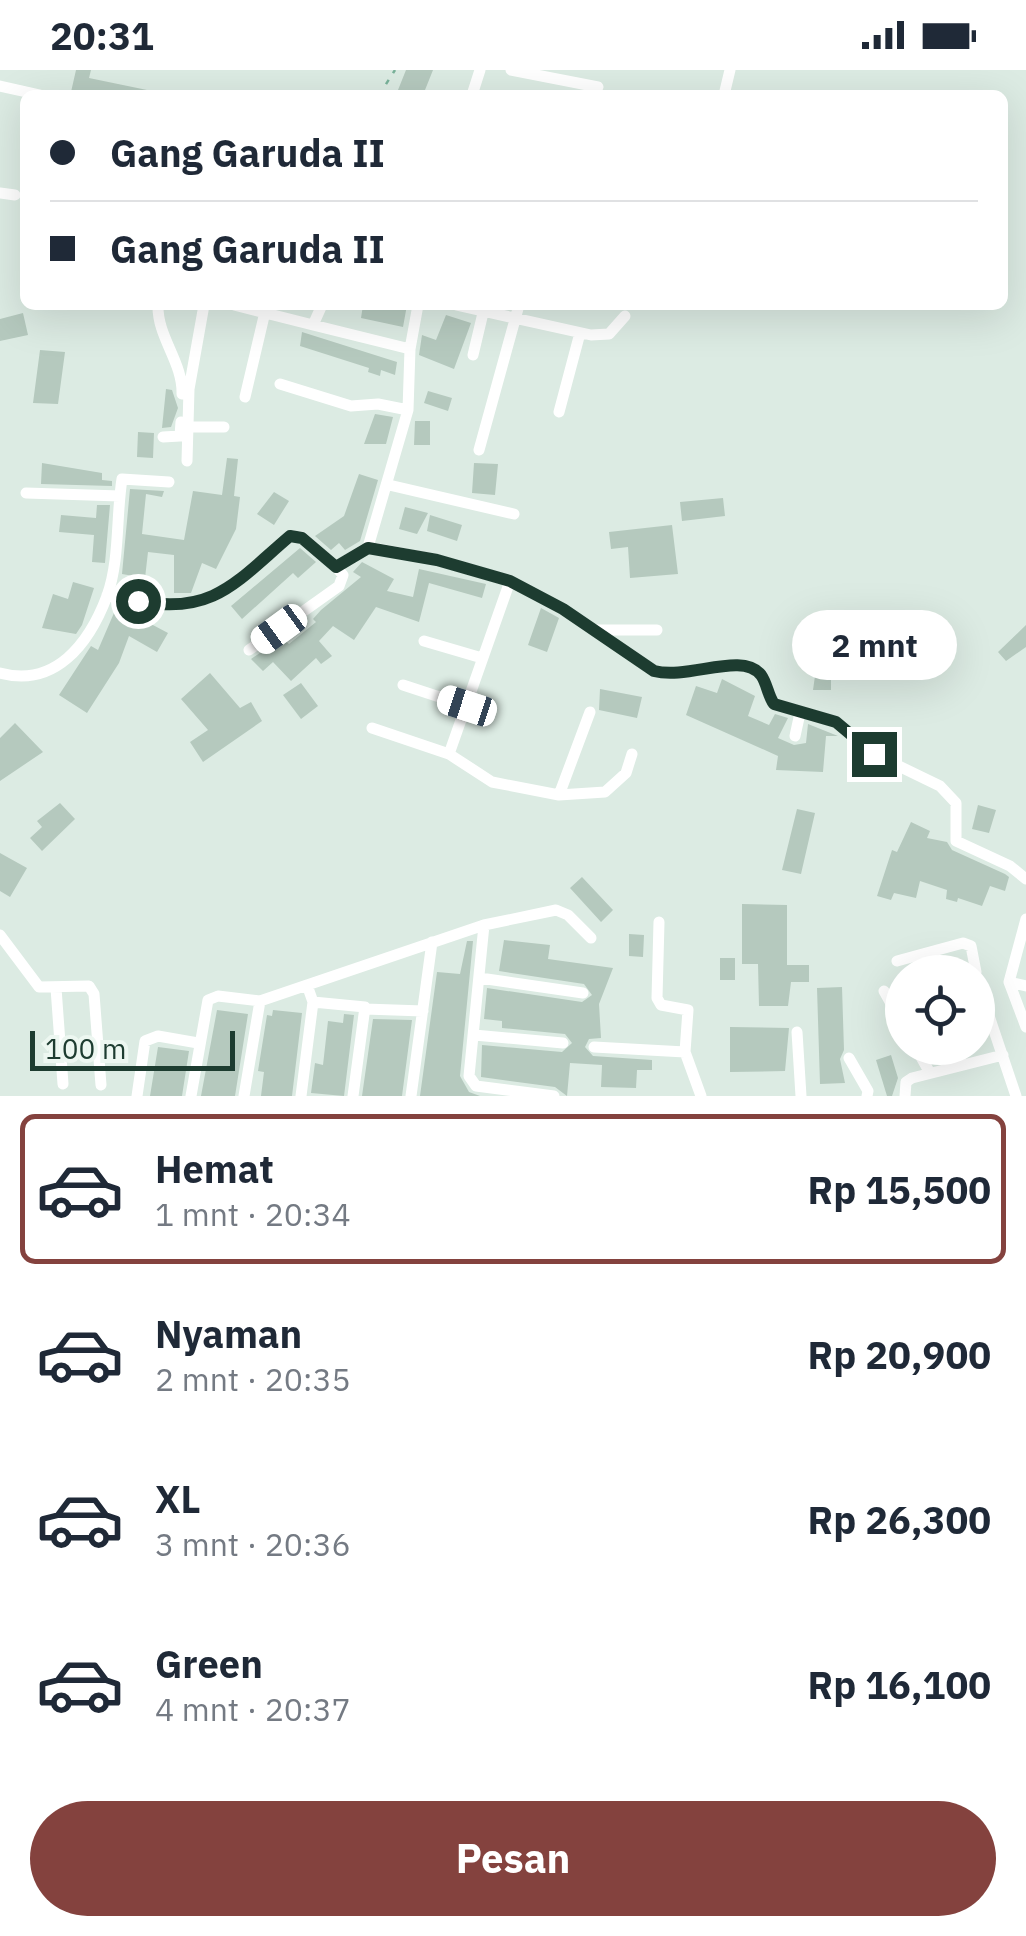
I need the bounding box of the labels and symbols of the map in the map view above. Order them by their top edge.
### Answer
route start [116,579,161,624]
car [246,599,312,659]
callout: 2 mnt [792,609,956,679]
car [434,682,500,730]
route end [852,732,897,777]
scale bar [30,1026,235,1070]

